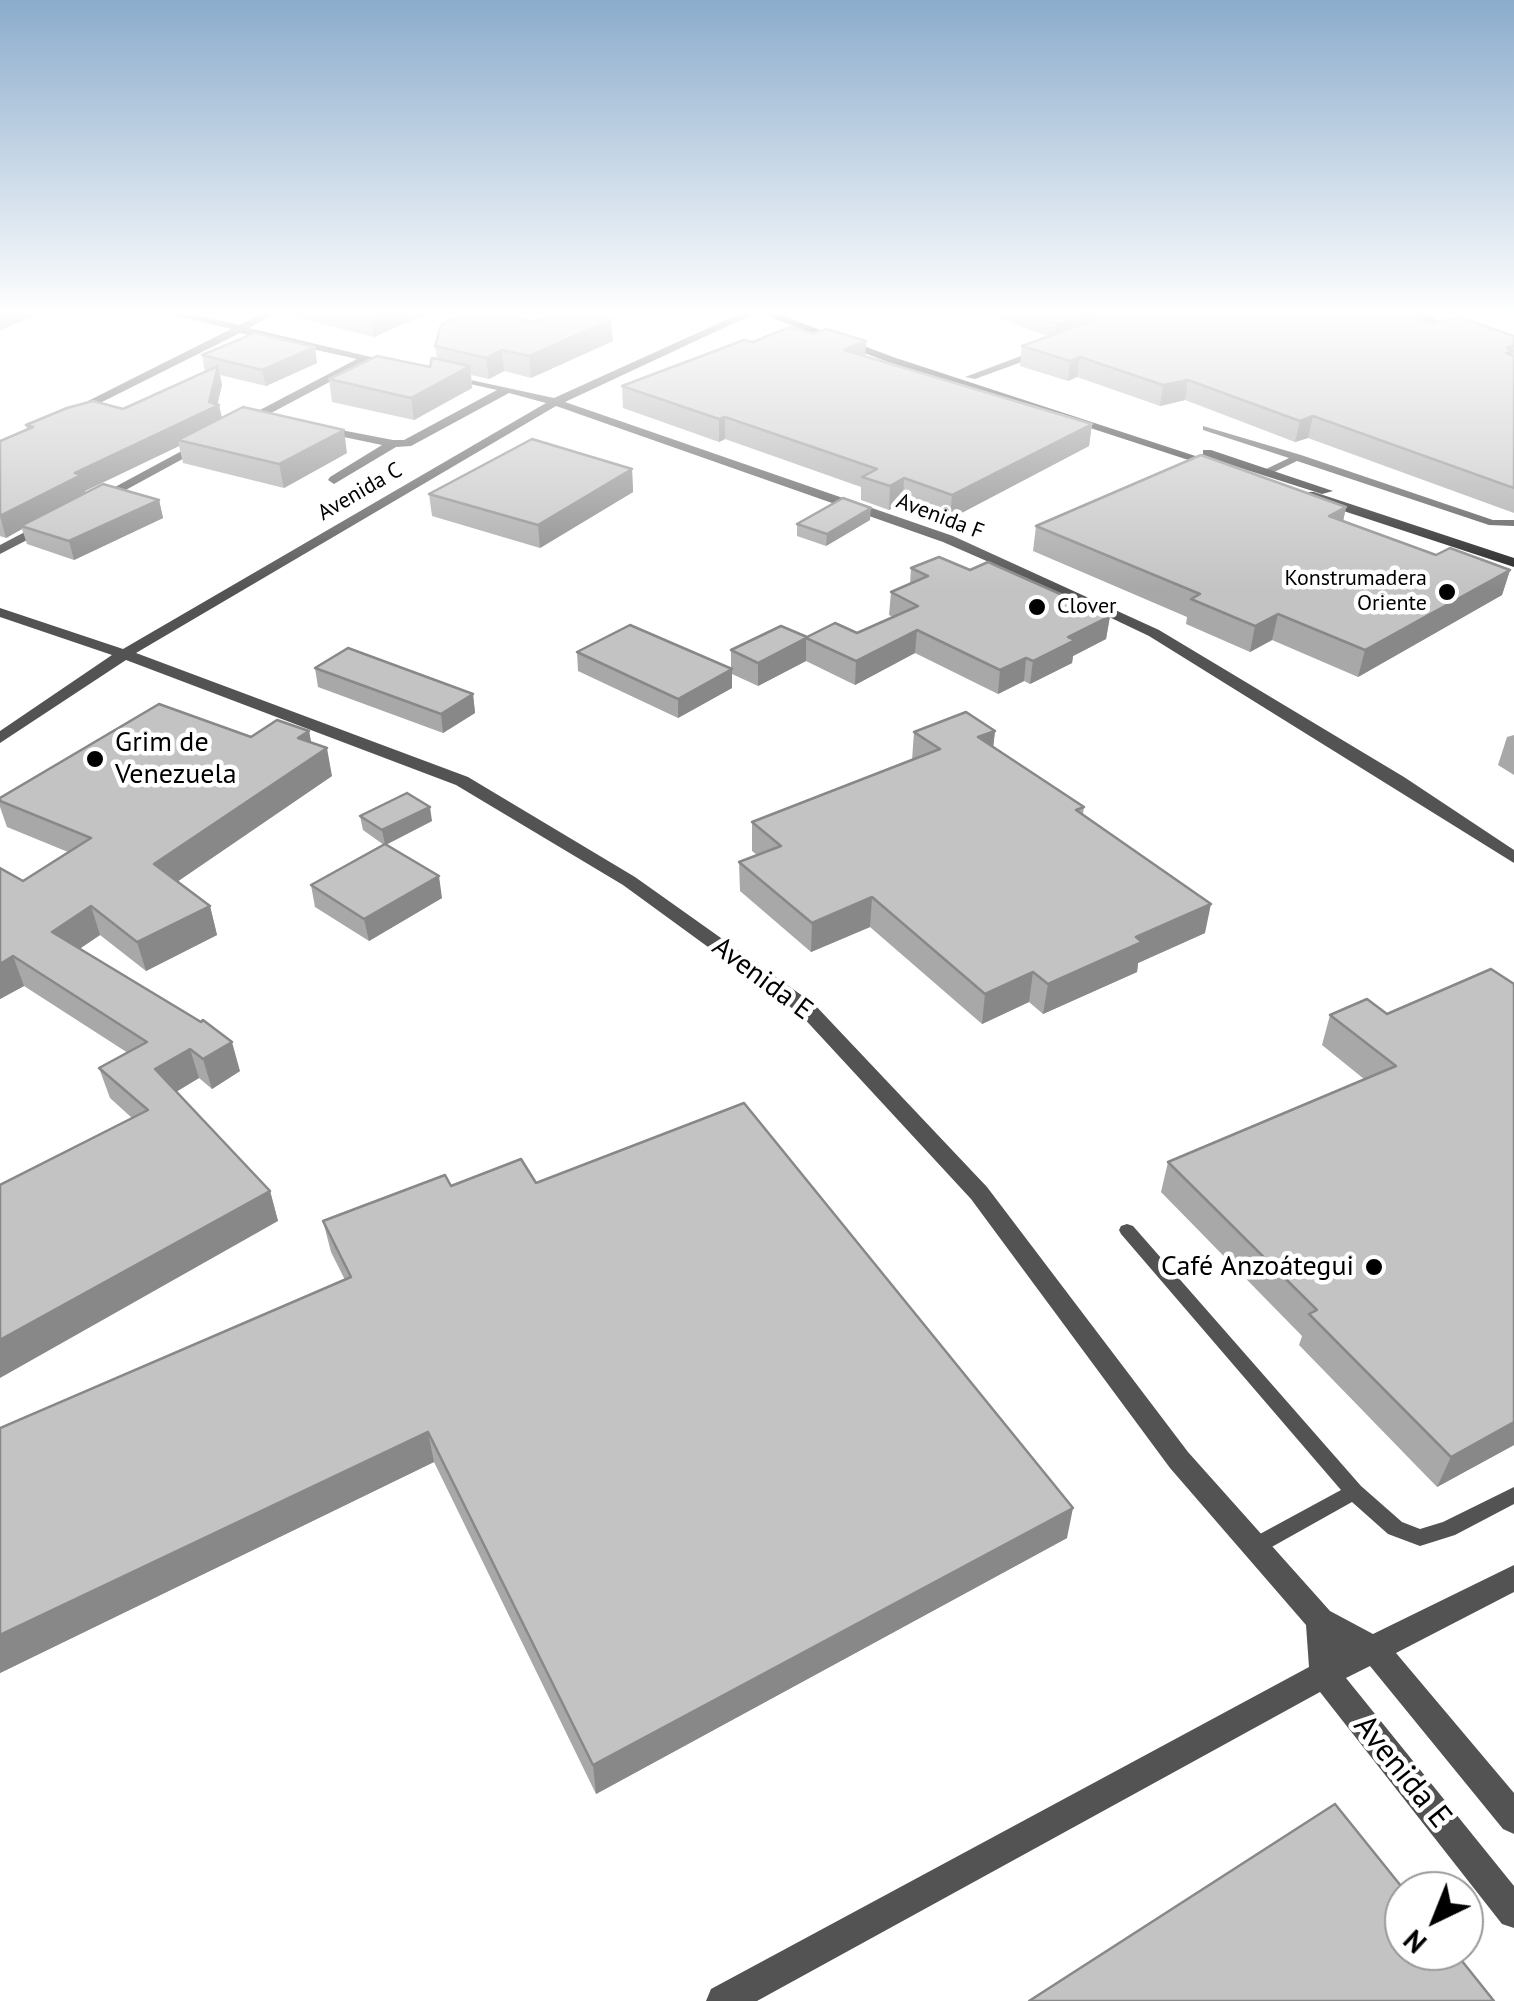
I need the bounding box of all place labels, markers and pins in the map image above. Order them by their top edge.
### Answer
place label: Konstrumadera Oriente [1285,566,1427,618]
marker: Konstrumadera Oriente [1436,581,1458,603]
place label: Clover [1057,594,1117,620]
marker: Clover [1026,596,1048,618]
place label: Grim de Venezuela [115,726,237,792]
marker: Grim de Venezuela [84,748,106,770]
place label: Café Anzoátegui [1161,1250,1354,1284]
marker: Café Anzoátegui [1363,1256,1385,1278]

